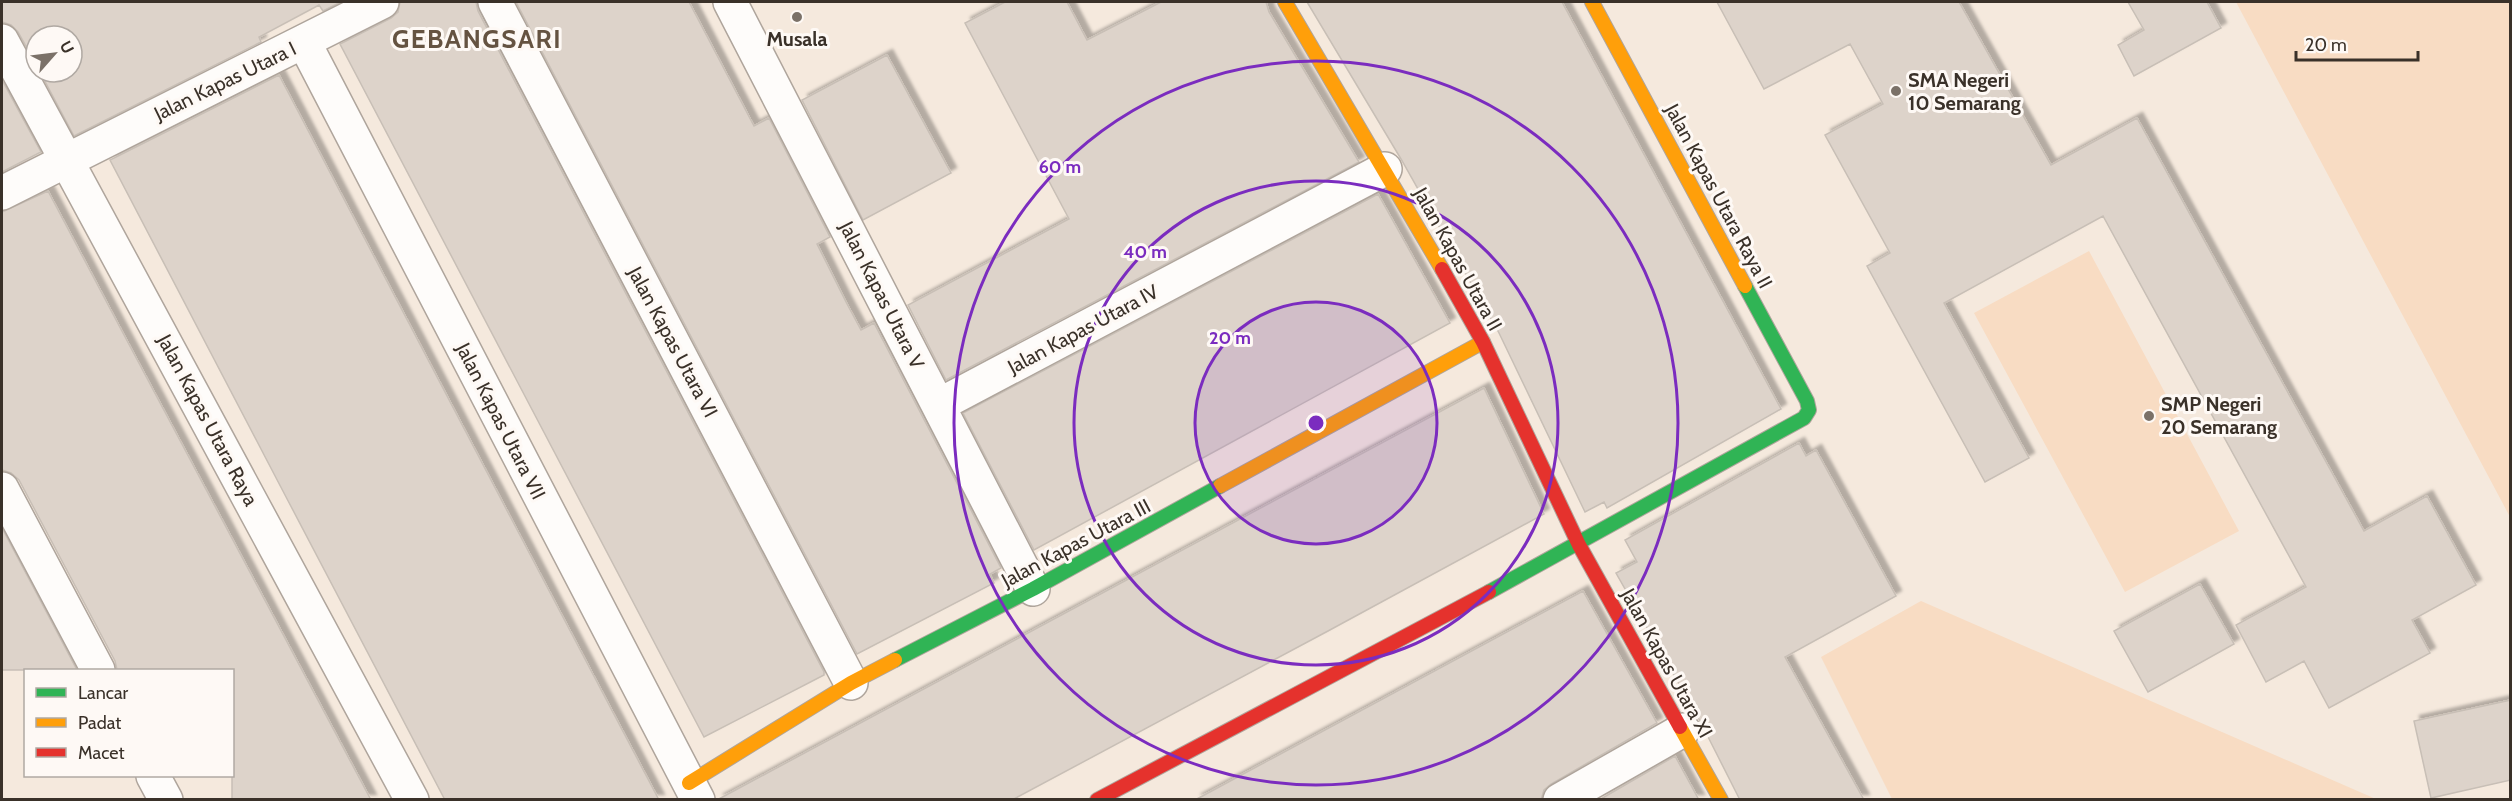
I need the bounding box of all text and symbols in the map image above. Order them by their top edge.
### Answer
marker: Musala [790,10,804,24]
district label: GEBANGSARI [392,23,562,55]
north arrow [24,24,84,84]
scale bar [2296,24,2418,62]
place label: Musala [766,27,828,51]
text: 20 m [2305,34,2347,56]
street label: Jalan Kapas Utara I [149,36,300,126]
text: U [56,38,78,57]
place label: SMA Negeri 10 Semarang [1908,68,2021,115]
marker: SMA Negeri 10 Semarang [1889,84,1903,98]
street label: Jalan Kapas Utara Raya II [1660,99,1778,292]
text: 60 m [1039,156,1081,178]
street label: Jalan Kapas Utara II [1408,182,1507,335]
street label: Jalan Kapas Utara V [834,216,930,373]
text: 40 m [1123,241,1167,263]
street label: Jalan Kapas Utara VI [623,262,723,421]
street label: Jalan Kapas Utara IV [1003,279,1163,379]
text: 20 m [1209,327,1251,349]
street label: Jalan Kapas Utara Raya [152,329,264,510]
street label: Jalan Kapas Utara VII [451,338,551,503]
place label: SMP Negeri 20 Semarang [2161,392,2277,439]
marker: SMP Negeri 20 Semarang [2142,409,2156,423]
centre of rings [1306,413,1326,433]
street label: Jalan Kapas Utara III [997,494,1155,593]
street label: Jalan Kapas Utara XI [1616,583,1718,742]
legend [24,669,234,777]
text: Lancar [78,682,129,704]
text: Padat [78,712,121,734]
text: Macet [78,742,124,764]

